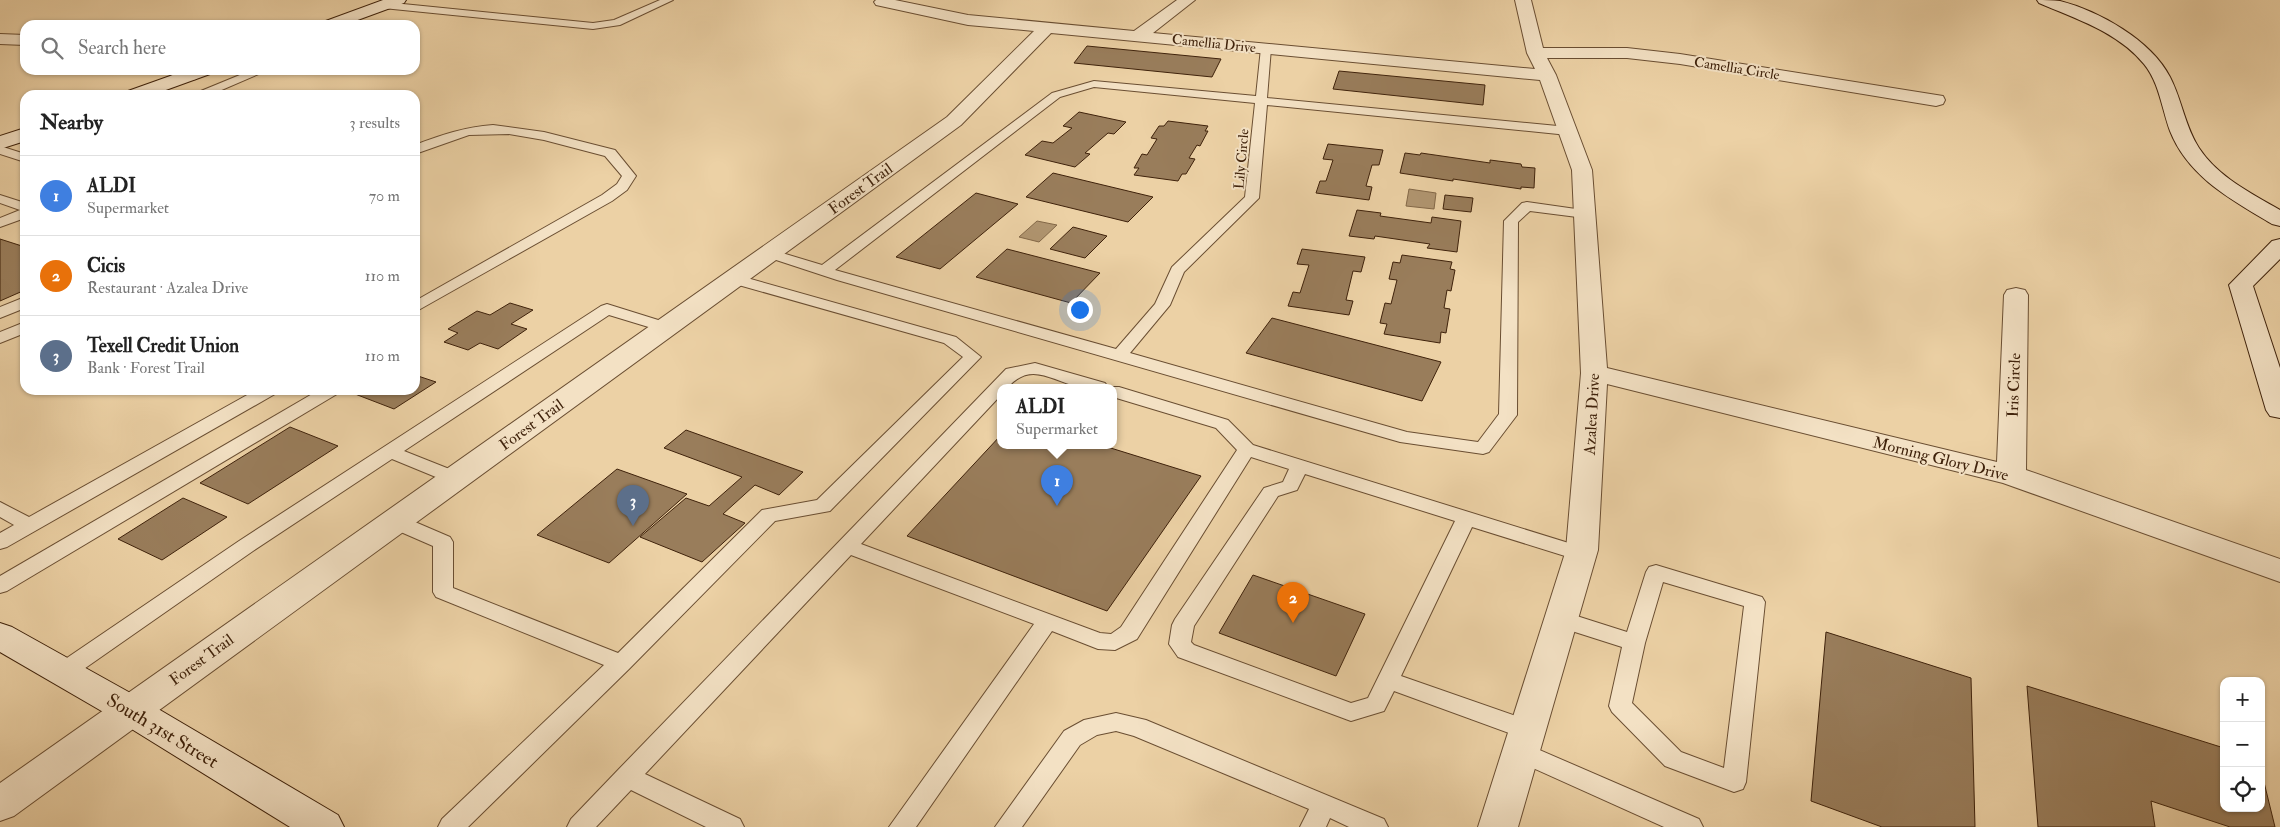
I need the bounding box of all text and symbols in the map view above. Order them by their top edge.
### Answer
search box [20,20,420,75]
street label: Camellia Drive [1171,31,1257,56]
icon: search [38,34,66,62]
text: Search here [78,36,166,60]
street label: Camellia Circle [1693,53,1781,84]
text: Nearby [40,109,103,136]
text: 3 results [349,113,400,133]
street label: Lily Circle [1230,128,1254,190]
street label: Forest Trail [824,159,897,219]
text: ALDI [87,174,136,198]
text: 1 [53,186,59,206]
text: 70 m [369,186,400,206]
text: Supermarket [87,198,169,218]
text: Cicis [87,254,125,278]
text: 2 [52,266,60,286]
text: 110 m [365,266,400,286]
text: Restaurant · Azalea Drive [87,278,248,298]
your location [1067,297,1093,323]
text: Texell Credit Union [87,334,239,358]
text: 3 [53,346,59,366]
text: 110 m [365,346,400,366]
street label: Iris Circle [2003,352,2025,418]
text: Bank · Forest Trail [87,358,205,378]
street label: Azalea Drive [1580,372,1604,456]
popup [997,384,1117,449]
street label: Forest Trail [495,395,568,455]
text: ALDI [1016,395,1065,419]
text: Supermarket [1016,419,1098,439]
street label: Morning Glory Drive [1871,432,2011,486]
pin: 1 [1041,465,1073,506]
pin: 3 [617,485,649,526]
pin: 2 [1277,582,1309,623]
street label: Forest Trail [165,630,238,690]
map controls [2220,677,2265,812]
button: + [2220,677,2265,722]
street label: South 31st Street [102,688,223,774]
button: − [2220,722,2265,767]
button: locate [2220,767,2265,812]

